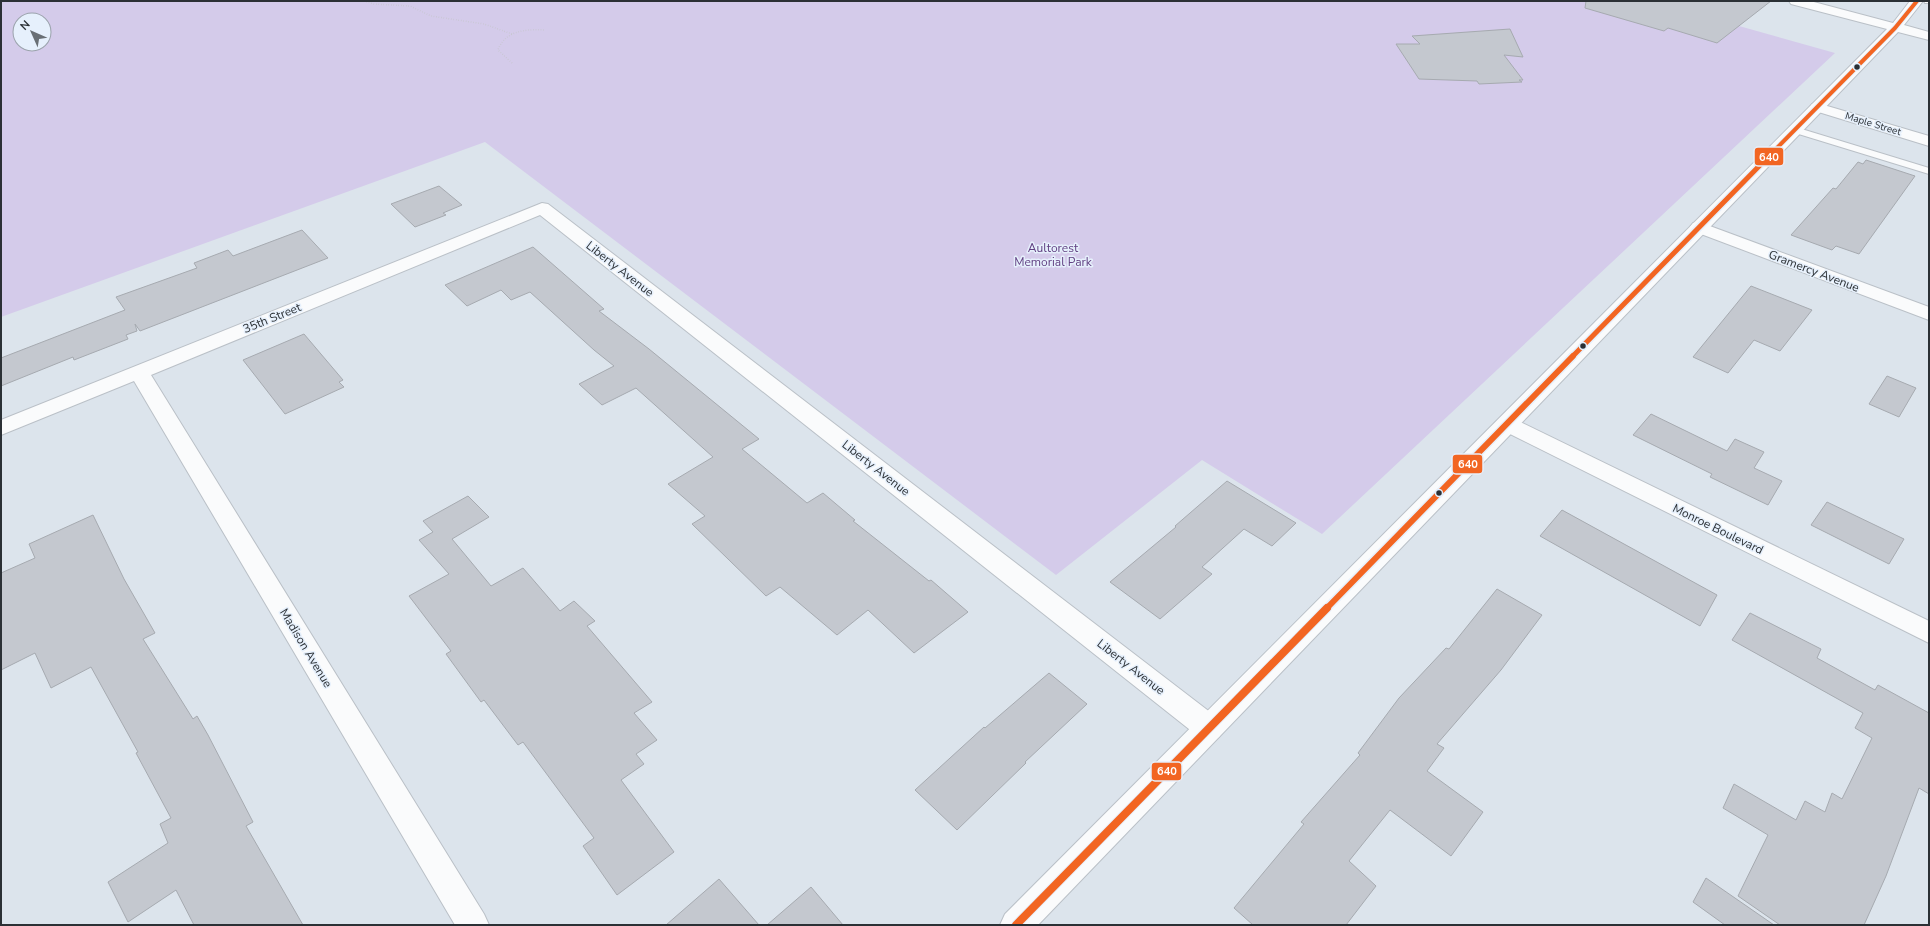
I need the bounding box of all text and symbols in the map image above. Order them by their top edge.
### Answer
north arrow [12,12,52,52]
text: N [17,17,33,33]
unlabelled marker [1852,62,1862,72]
street label: Maple Street [1843,109,1903,139]
line badge: 640 [1754,147,1784,166]
text: 640 [1759,150,1779,165]
street label: Liberty Avenue [583,238,657,300]
park label: Aultorest Memorial Park [1014,240,1093,270]
street label: Gramercy Avenue [1766,246,1862,296]
street label: 35th Street [241,299,304,337]
unlabelled marker [1578,341,1588,351]
street label: Liberty Avenue [839,437,913,499]
line badge: 640 [1452,454,1483,474]
text: 640 [1458,457,1478,472]
unlabelled marker [1434,488,1444,498]
street label: Monroe Boulevard [1670,500,1766,558]
street label: Madison Avenue [276,605,336,691]
street label: Liberty Avenue [1094,636,1168,698]
line badge: 640 [1151,762,1182,781]
text: 640 [1157,764,1177,779]

